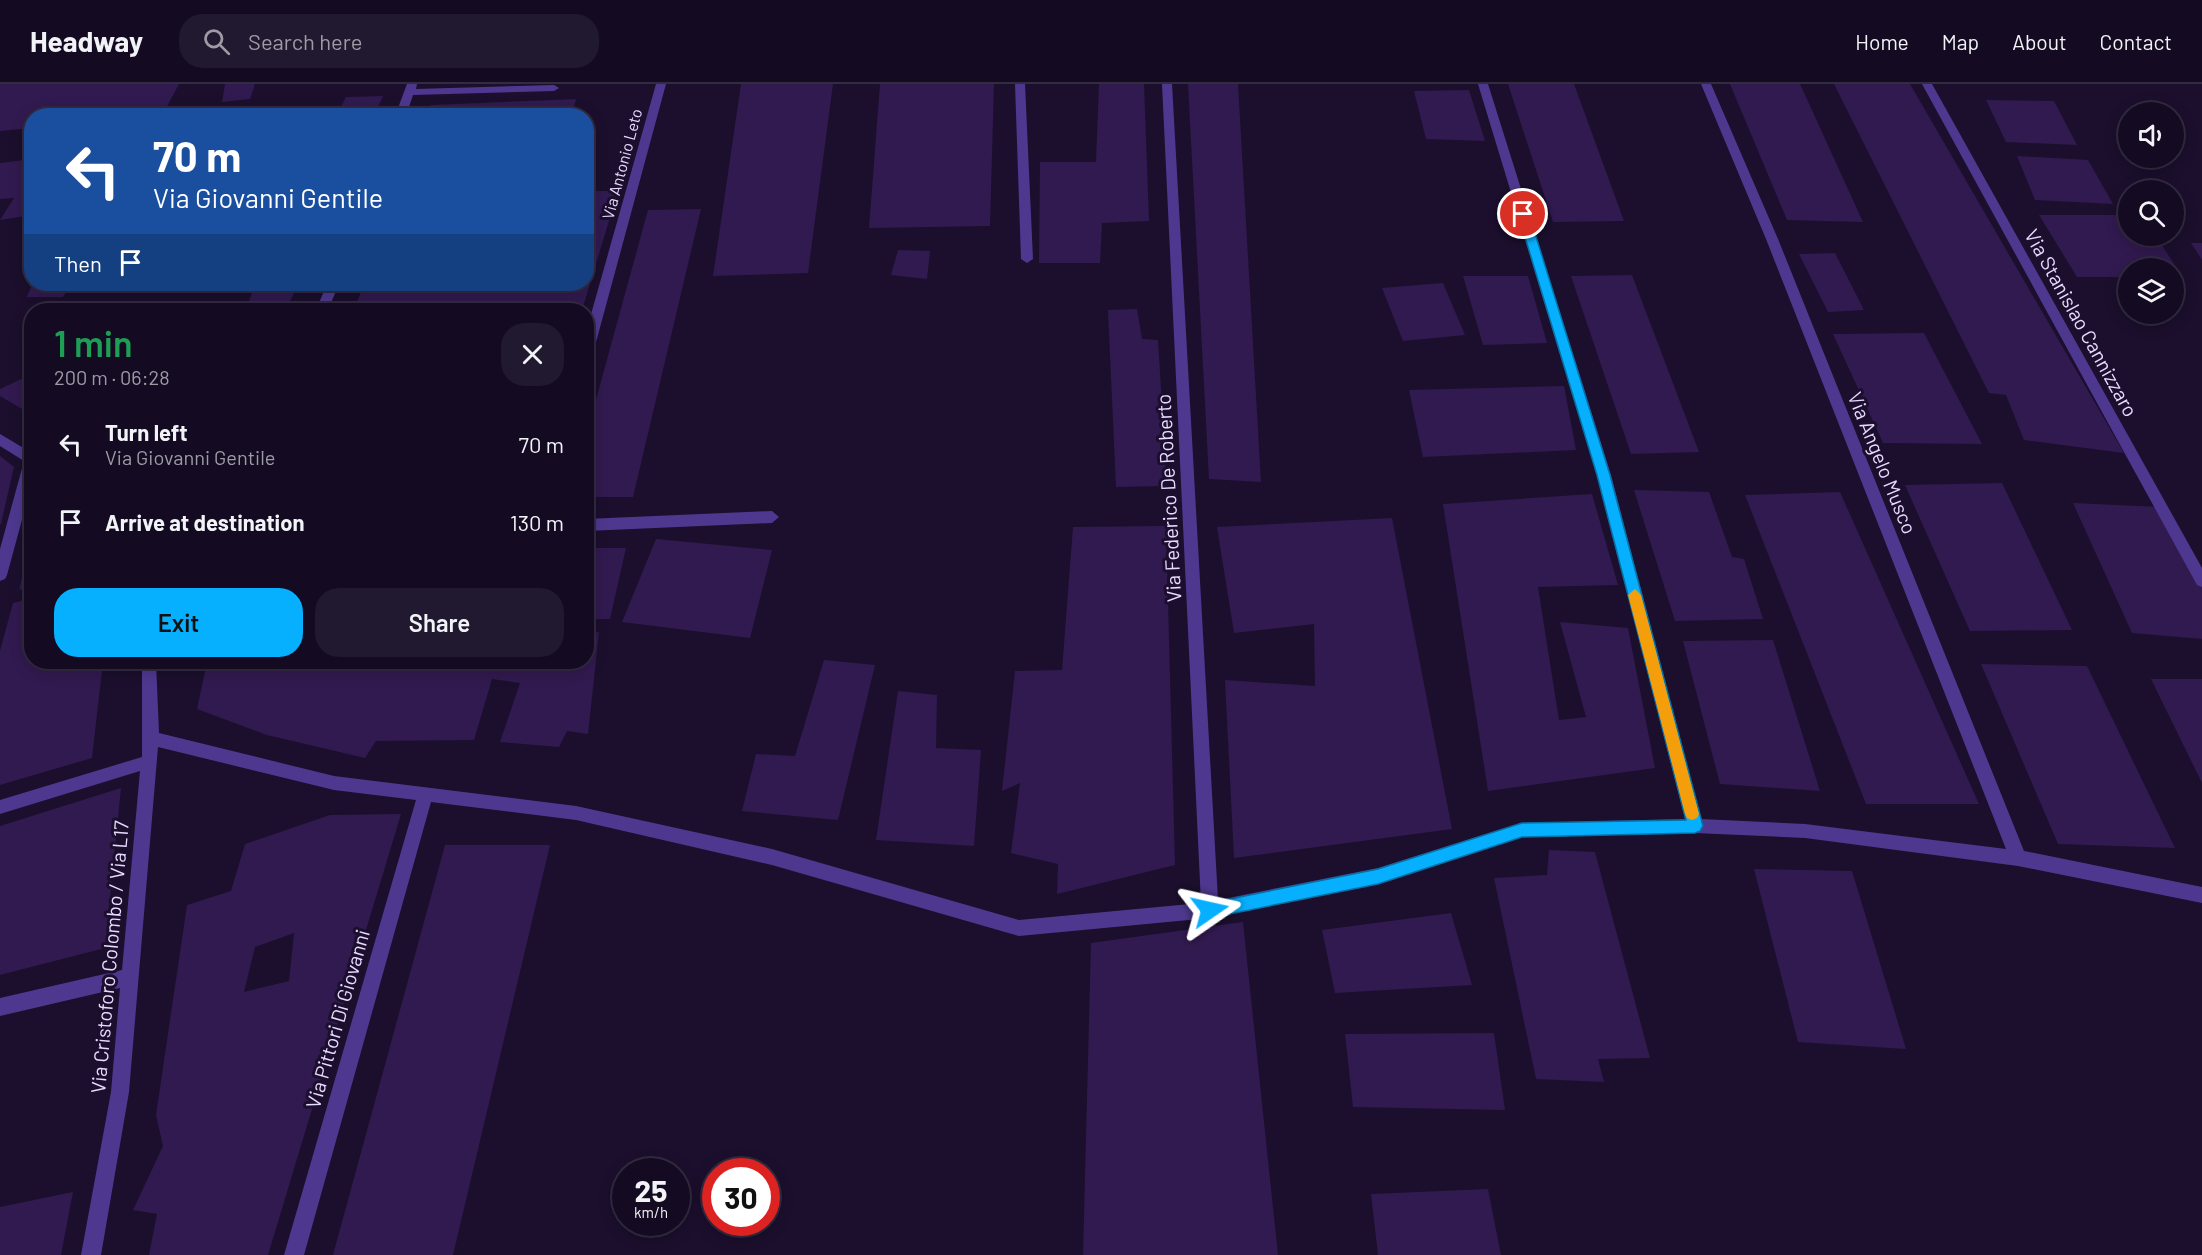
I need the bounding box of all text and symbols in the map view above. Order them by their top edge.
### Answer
search box [179,14,599,68]
text: Headway [30,24,143,58]
icon: search [200,25,233,58]
text: Search here [248,28,362,54]
text: Home [1855,29,1909,54]
text: Map [1942,29,1979,54]
text: About [2012,29,2067,54]
text: Contact [2100,29,2172,54]
map controls [2118,102,2184,324]
button: sound [2118,102,2184,168]
street label: Via Antonio Leto [598,106,645,221]
text: 70 m [153,130,241,180]
icon: left [54,132,132,210]
button: search [2118,180,2184,246]
text: Via Giovanni Gentile [153,181,383,213]
pin [1497,188,1548,239]
icon: arrive [1506,197,1539,230]
street label: Via Stanislao Cannizzaro [2020,225,2143,420]
icon: arrive [114,246,147,279]
text: Then [54,250,102,276]
button: layers [2118,258,2184,324]
text: 1 min [54,321,133,364]
button: close [501,323,564,386]
text: 200 m · 06:28 [54,365,170,389]
street label: Via Angelo Musco [1844,388,1922,537]
street label: Via Federico De Roberto [1151,393,1185,603]
text: Turn left [105,419,188,445]
icon: left [54,428,87,461]
text: 70 m [519,431,564,457]
text: Via Giovanni Gentile [105,445,275,469]
icon: arrive [54,506,87,539]
text: Arrive at destination [105,509,304,535]
text: 130 m [510,509,564,535]
button: Exit [54,588,303,657]
button: Share [315,588,564,657]
street label: Via Cristoforo Colombo / Via L17 [85,819,133,1094]
position arrow [1178,878,1242,942]
street label: Via Pittori Di Giovanni [300,926,374,1111]
speed limit sign: 30 [702,1158,780,1236]
text: 25 [635,1172,667,1208]
text: km/h [634,1203,668,1221]

